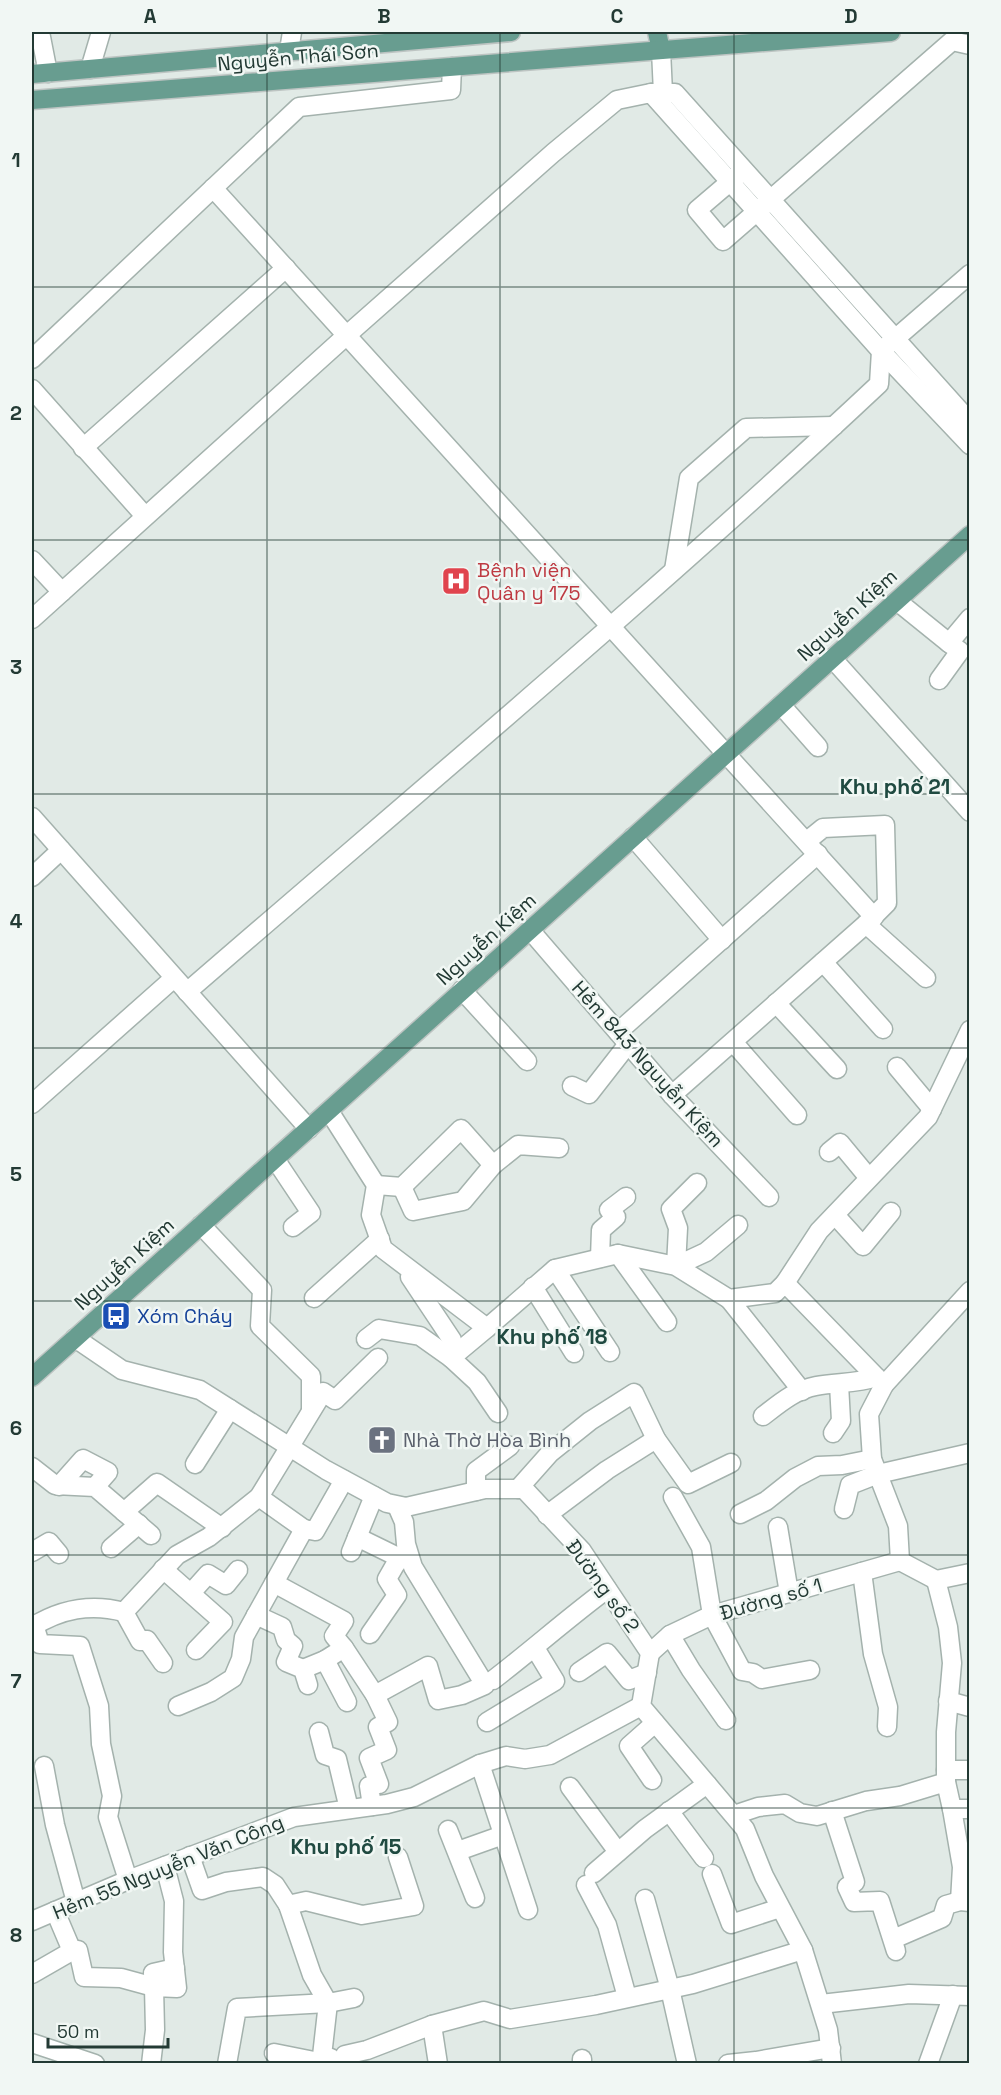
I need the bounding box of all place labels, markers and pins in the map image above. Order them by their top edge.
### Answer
place label: Bệnh viện Quân y 175 [477,557,581,606]
hospital icon: Bệnh viện Quân y 175 [440,565,472,597]
bus stop icon: Xóm Cháy [100,1300,132,1332]
place label: Xóm Cháy [137,1303,233,1329]
church icon: Nhà Thờ Hòa Bình [366,1424,398,1456]
place label: Nhà Thờ Hòa Bình [403,1427,571,1453]

